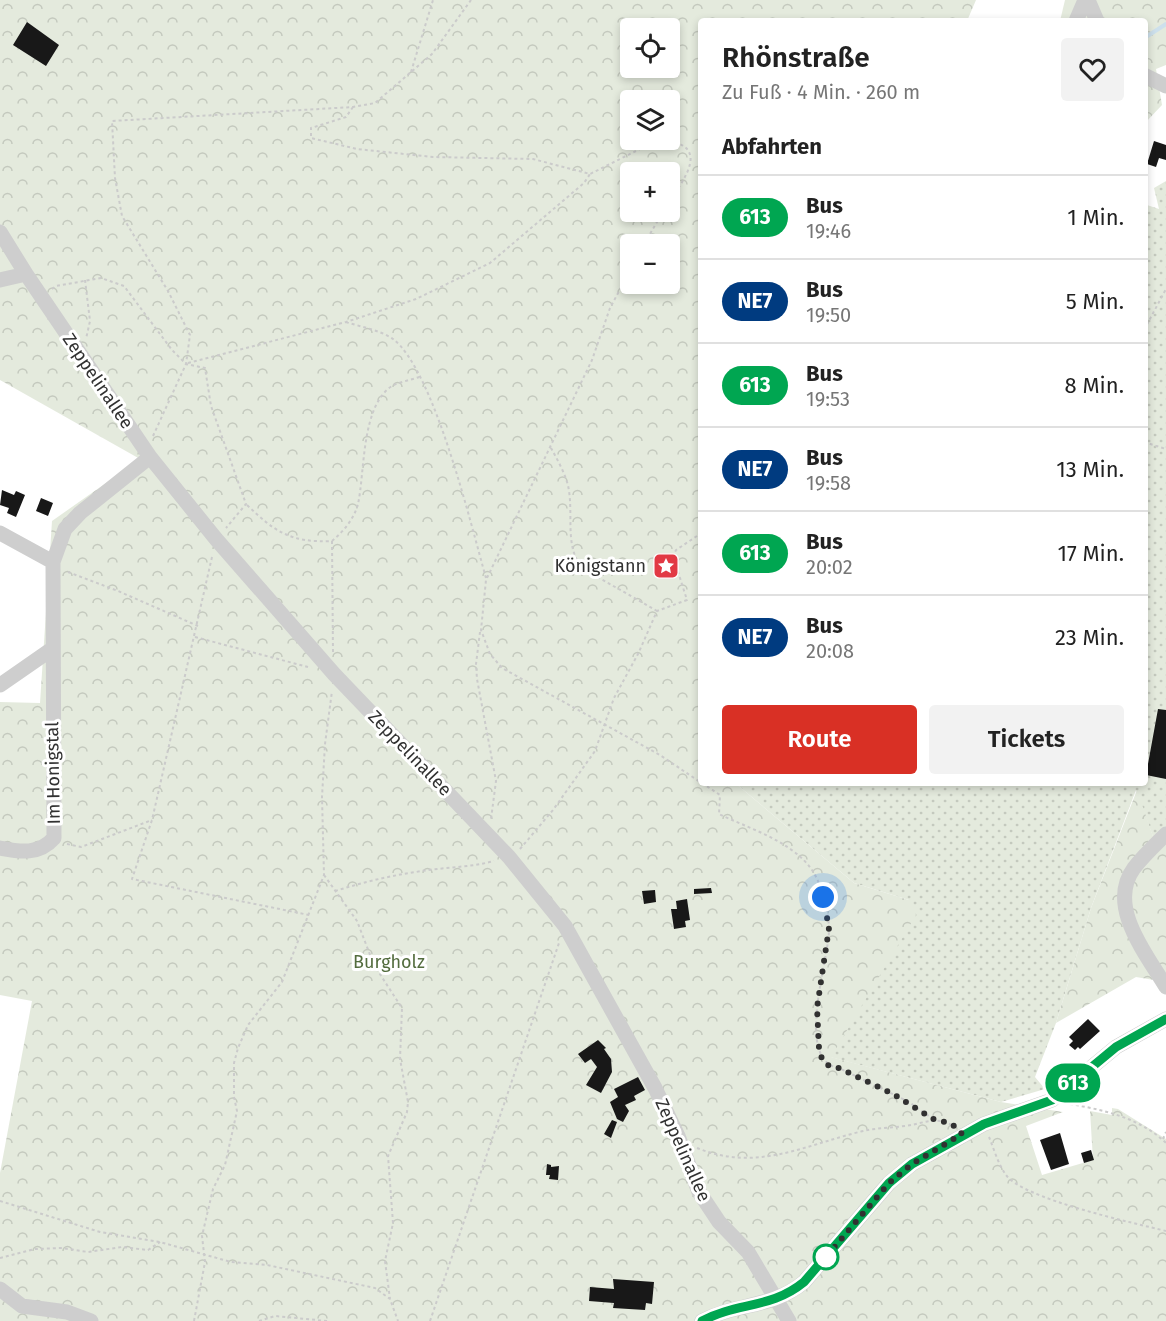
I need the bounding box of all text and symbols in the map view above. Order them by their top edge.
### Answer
map controls [620,18,680,294]
button: locate [620,18,680,78]
button: heart [1061,38,1124,101]
text: Rhönstraße [722,41,870,74]
text: Zu Fuß · 4 Min. · 260 m [722,80,920,104]
button: layers [620,90,680,150]
text: Abfahrten [722,133,822,160]
button: + [620,162,680,222]
text: Bus [806,192,843,219]
text: 613 [739,204,771,230]
text: 1 Min. [1067,204,1124,231]
text: 19:46 [806,219,851,243]
button: − [620,234,680,294]
text: Bus [806,276,843,303]
text: NE7 [738,288,772,314]
text: 5 Min. [1066,288,1124,315]
text: 19:50 [806,303,851,327]
street label: Zeppelinallee [58,329,138,433]
text: Bus [806,360,843,387]
text: 613 [739,372,771,398]
text: 8 Min. [1065,372,1124,399]
text: 19:53 [806,387,850,411]
text: Bus [806,444,843,471]
text: NE7 [738,456,772,482]
text: 13 Min. [1056,456,1124,483]
text: 19:58 [806,471,851,495]
text: Bus [806,528,843,555]
text: 613 [739,540,771,566]
text: 17 Min. [1057,540,1124,567]
place icon: Königstann [651,551,681,581]
place label: Königstann [555,555,646,577]
text: 20:02 [806,555,853,579]
text: Bus [806,612,843,639]
text: NE7 [738,624,772,650]
text: 23 Min. [1055,624,1124,651]
text: 20:08 [806,639,854,663]
button: Route [722,705,917,774]
button: Tickets [929,705,1124,774]
street label: Zeppelinallee [364,706,456,800]
street label: Im Honigstal [41,721,65,825]
your location [808,882,838,912]
park label: Burgholz [353,951,425,973]
line badge: 613 [1038,1064,1108,1102]
text: 613 [1057,1070,1089,1096]
street label: Zeppelinallee [650,1095,716,1205]
unlabelled marker [813,1244,839,1270]

